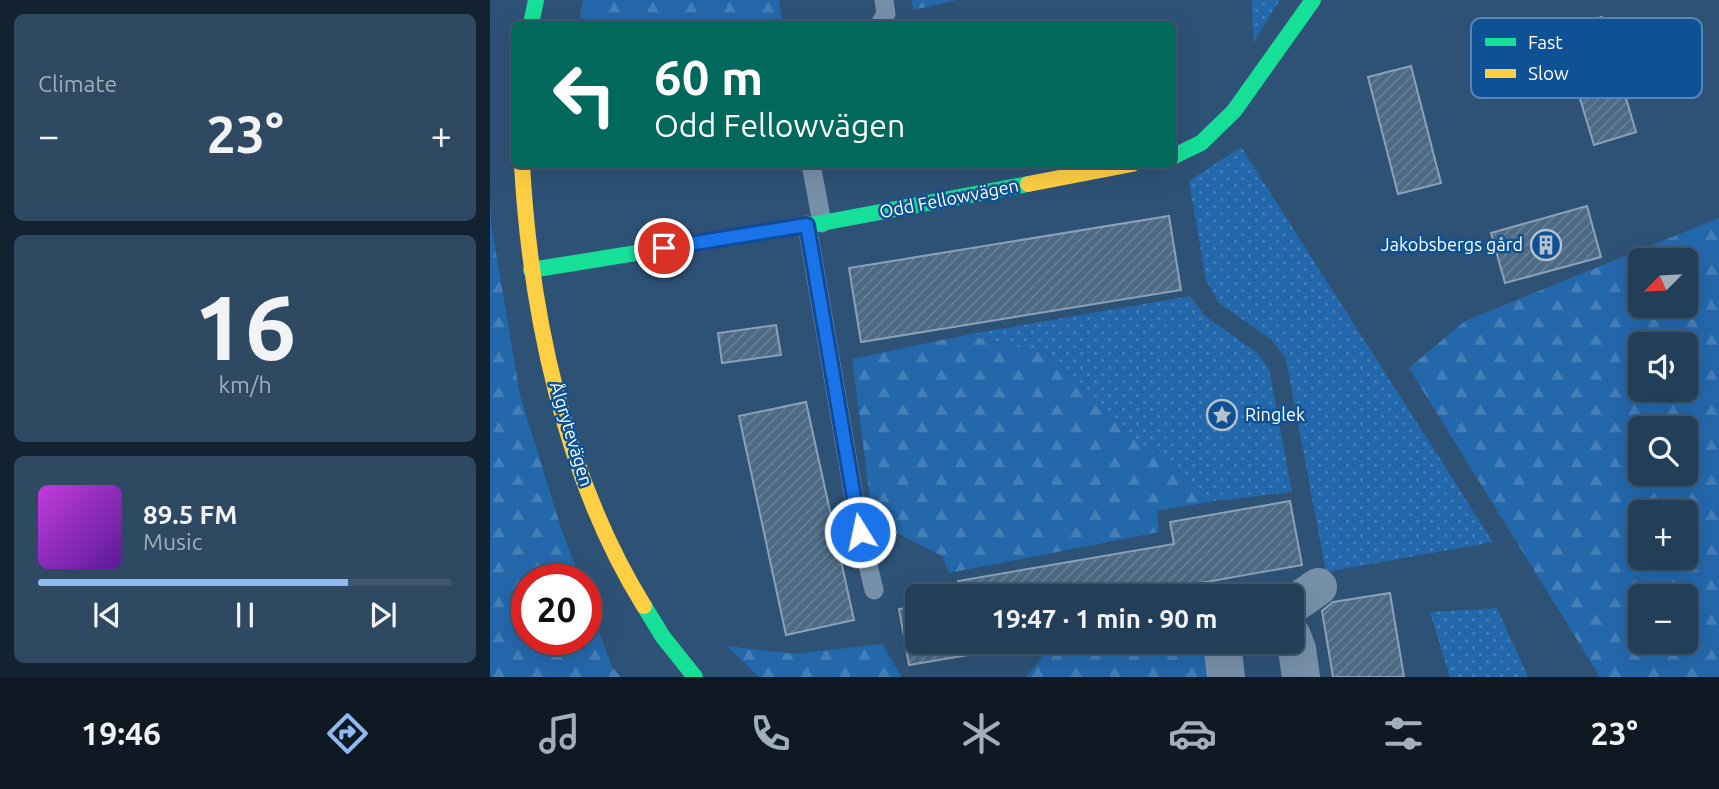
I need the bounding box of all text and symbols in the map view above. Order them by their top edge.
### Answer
legend [1471,18,1702,98]
text: Fast [1528,31,1563,53]
icon: left [539,49,630,140]
text: 60 m [654,49,763,104]
text: Slow [1528,62,1569,84]
text: Climate [38,71,117,96]
text: 23° [206,105,284,163]
text: Odd Fellowvägen [654,107,905,143]
text: − [38,114,59,156]
text: + [431,114,452,156]
street label: Odd Fellowvägen [878,175,1020,221]
pin [634,218,694,278]
building icon: Jakobsbergs gård [1529,228,1563,262]
icon: arrive [645,229,683,267]
place label: Jakobsbergs gård [1381,234,1523,254]
north arrow [1628,248,1698,318]
map controls [1628,248,1698,654]
text: 16 [194,275,296,377]
button: sound [1628,332,1698,402]
text: km/h [218,372,272,397]
street label: Ålgrytevägen [547,379,597,488]
place icon: Ringlek [1205,398,1239,432]
place label: Ringlek [1245,404,1305,424]
button: search [1628,416,1698,486]
position arrow [823,495,897,569]
text: 89.5 FM [143,500,237,529]
button: + [1628,500,1698,570]
text: Music [143,529,202,554]
speed limit sign: 20 [511,564,602,655]
button: − [1628,584,1698,654]
icon: previous [88,596,126,634]
icon: pause [226,596,264,634]
icon: next [364,596,402,634]
text: 19:47 · 1 min · 90 m [991,604,1218,633]
icon: directions [323,709,372,758]
icon: music [535,709,584,758]
icon: phone [746,709,795,758]
icon: climate [957,709,1006,758]
icon: car [1168,709,1217,758]
icon: filters [1379,709,1428,758]
text: 19:46 [81,715,161,751]
text: 23° [1590,715,1638,751]

